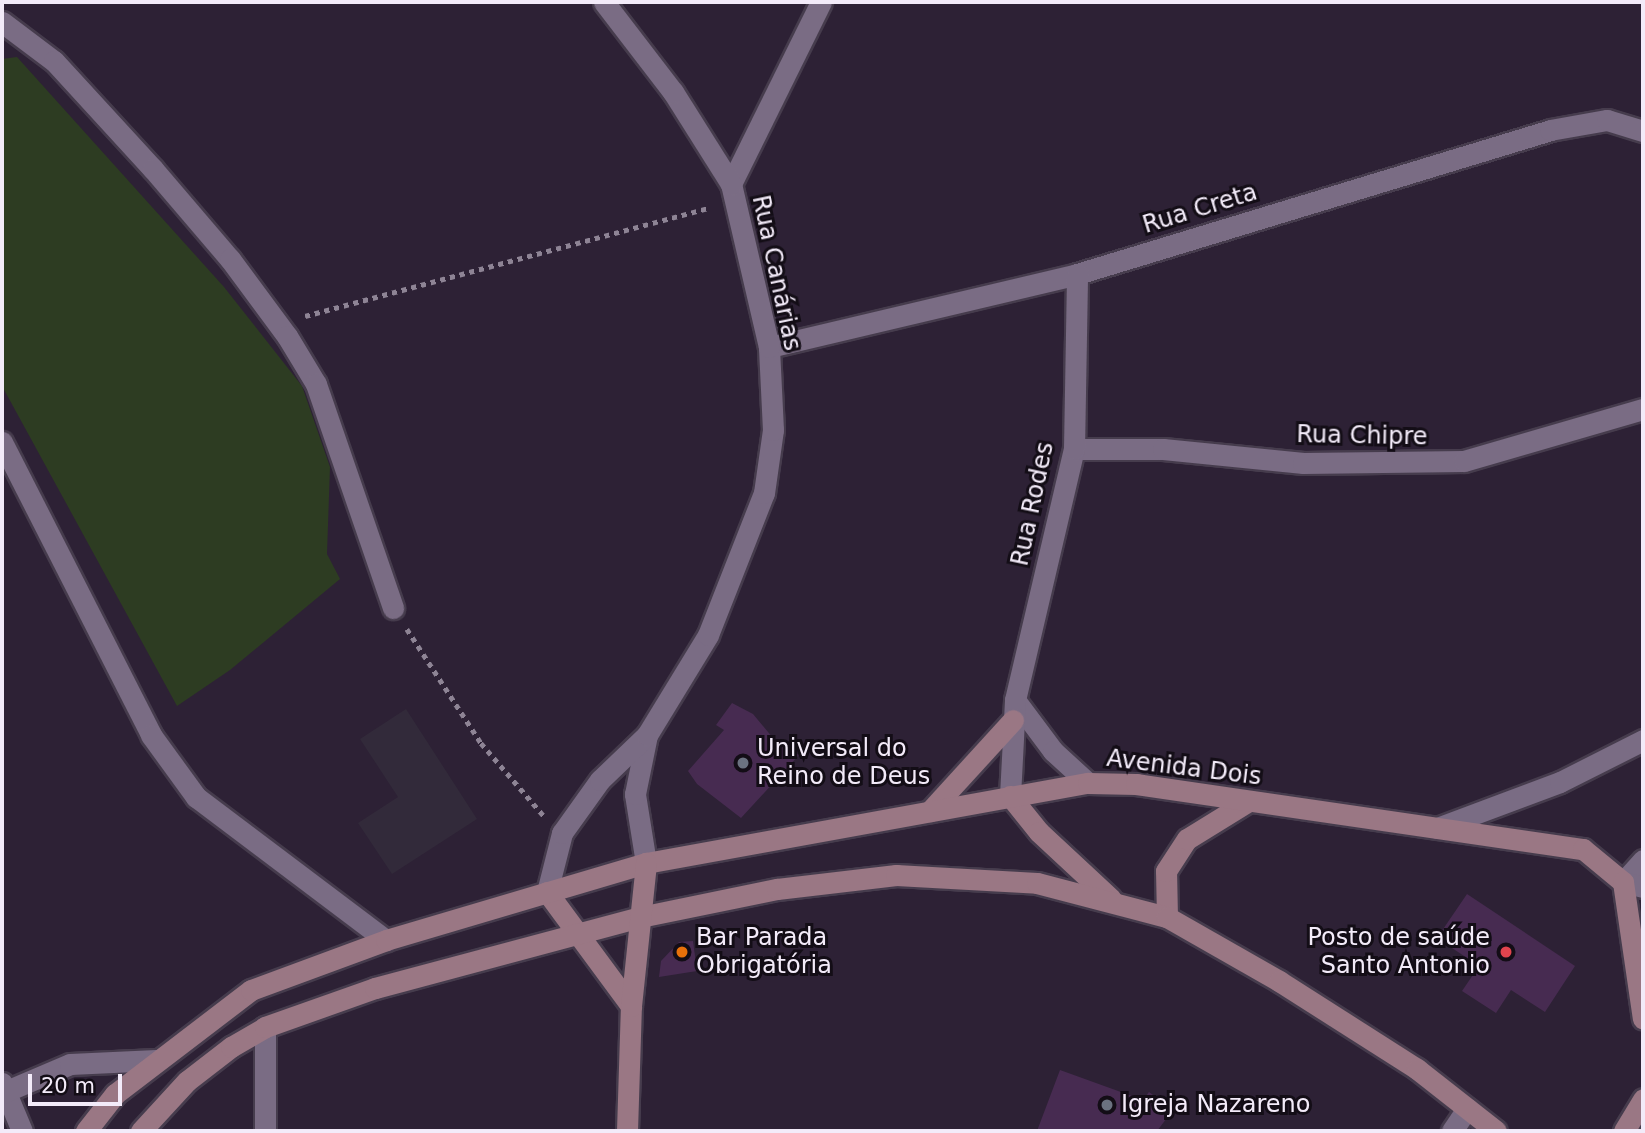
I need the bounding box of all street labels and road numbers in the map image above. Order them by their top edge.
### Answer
street label: Rua Creta [1139,178,1261,240]
street label: Rua Canárias [745,193,807,353]
street label: Rua Chipre [1296,420,1428,452]
street label: Rua Rodes [1006,439,1060,569]
street label: Avenida Dois [1105,744,1263,792]

